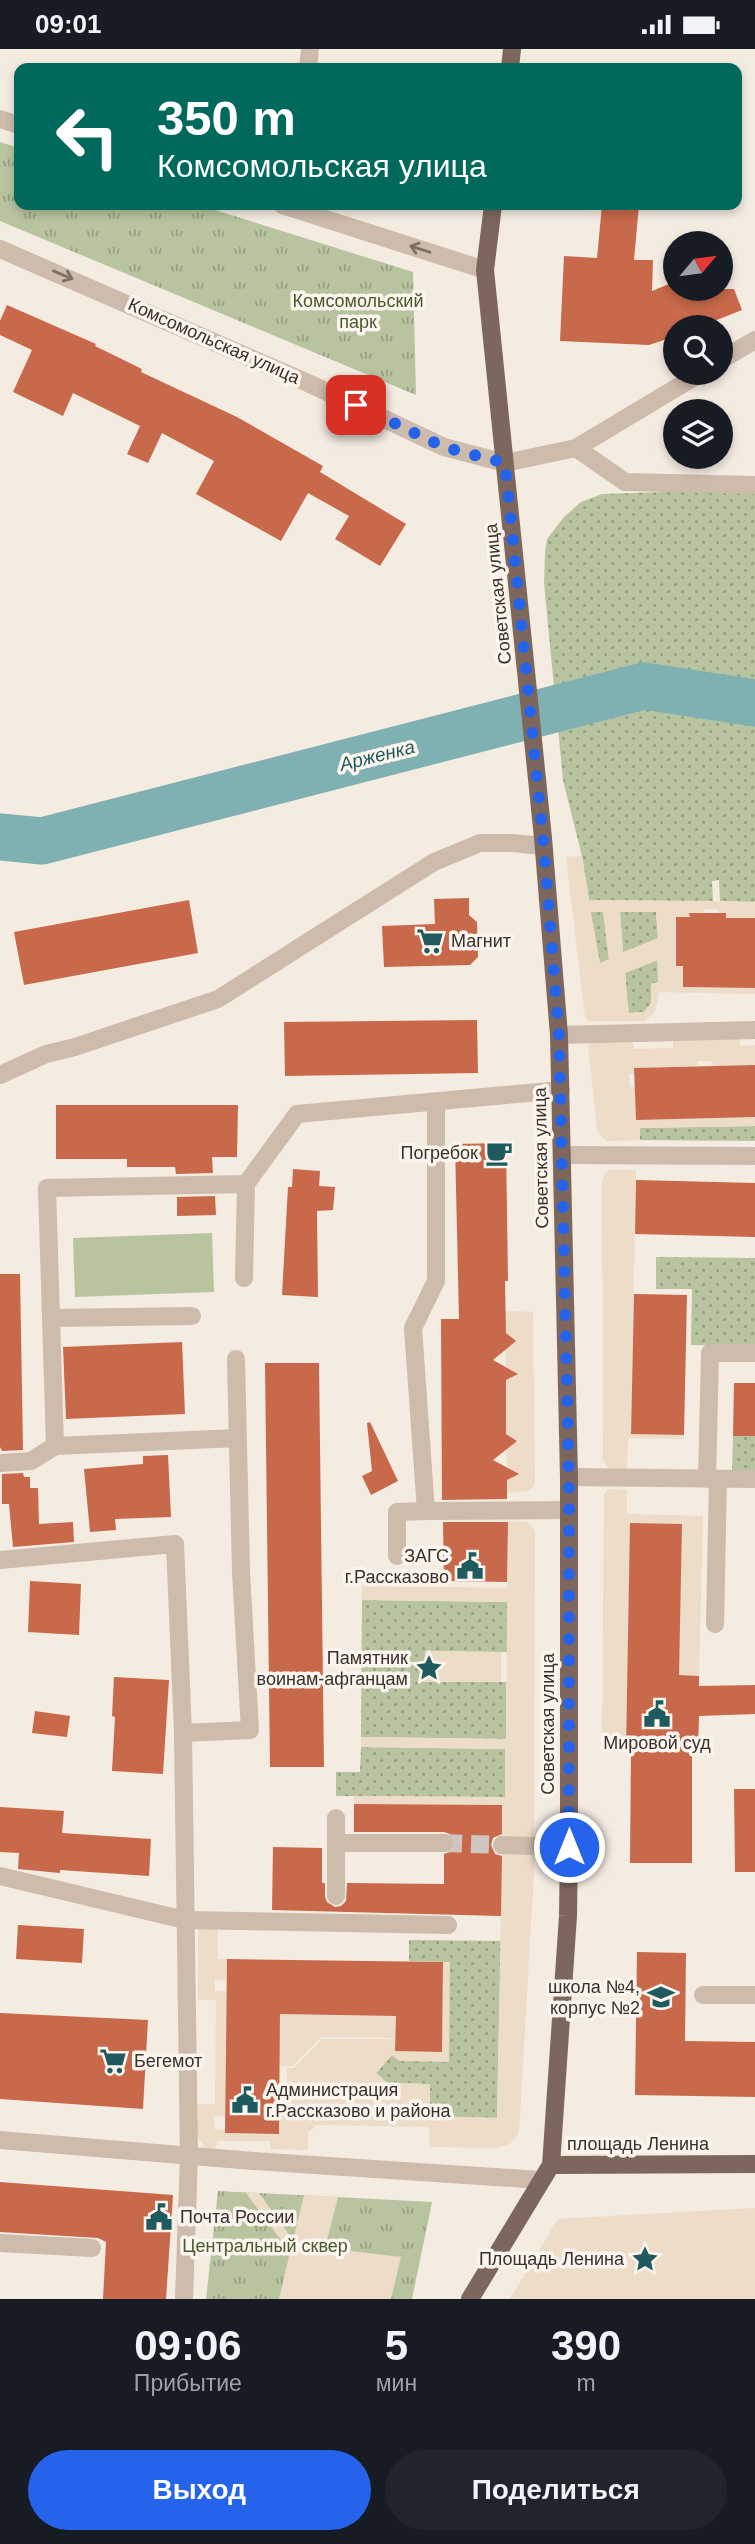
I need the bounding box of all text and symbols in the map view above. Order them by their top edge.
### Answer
text: 09:01 [35,9,102,39]
icon: left [42,91,133,182]
text: 350 m [157,91,296,145]
text: Комсомольская улица [157,148,487,184]
north arrow [663,231,733,301]
map controls [663,231,733,469]
one-way arrow [409,242,431,254]
one-way arrow [52,269,73,282]
park label: Комсомольский парк [293,291,423,332]
street label: Комсомольская улица [125,294,304,388]
button: search [663,315,733,385]
pin [326,375,386,435]
icon: arrive [337,386,375,424]
button: layers [663,399,733,469]
street label: Советская улица [481,522,515,665]
water label: Арженка [336,736,417,775]
supermarket icon: Магнит [415,926,445,956]
place label: Магнит [451,931,511,951]
street label: Советская улица [530,1086,552,1229]
cafe icon: Погребок [484,1138,514,1168]
place label: Погребок [400,1143,478,1163]
place label: ЗАГС г.Рассказово [345,1546,449,1587]
public building icon: ЗАГС г.Рассказово [455,1551,485,1581]
place label: Памятник воинам-афганцам [257,1648,408,1689]
street label: Советская улица [538,1652,558,1795]
place icon: Памятник воинам-афганцам [414,1653,444,1683]
public building icon: Мировой суд [642,1699,672,1729]
place label: Мировой суд [603,1733,711,1753]
position arrow [532,1810,606,1884]
place label: школа №4, корпус №2 [548,1977,640,2018]
school or university icon: школа №4, корпус №2 [646,1982,676,2012]
supermarket icon: Бегемот [98,2046,128,2076]
place label: Бегемот [134,2051,202,2071]
place label: Администрация г.Рассказово и района [266,2080,451,2121]
public building icon: Администрация г.Рассказово и района [230,2085,260,2115]
street label: площадь Ленина [567,2134,710,2154]
public building icon: Почта России [144,2202,174,2232]
place label: Почта России [180,2207,294,2227]
park label: Центральный сквер [182,2236,348,2256]
place icon: Площадь Ленина [630,2244,660,2274]
place label: Площадь Ленина [479,2249,625,2269]
text: 09:06 [134,2322,242,2369]
text: 5 [385,2322,408,2369]
text: 390 [551,2322,621,2369]
text: Прибытие [134,2370,242,2396]
text: мин [376,2370,417,2396]
text: m [576,2370,596,2396]
button: Выход [28,2450,371,2530]
button: Поделиться [385,2450,727,2530]

